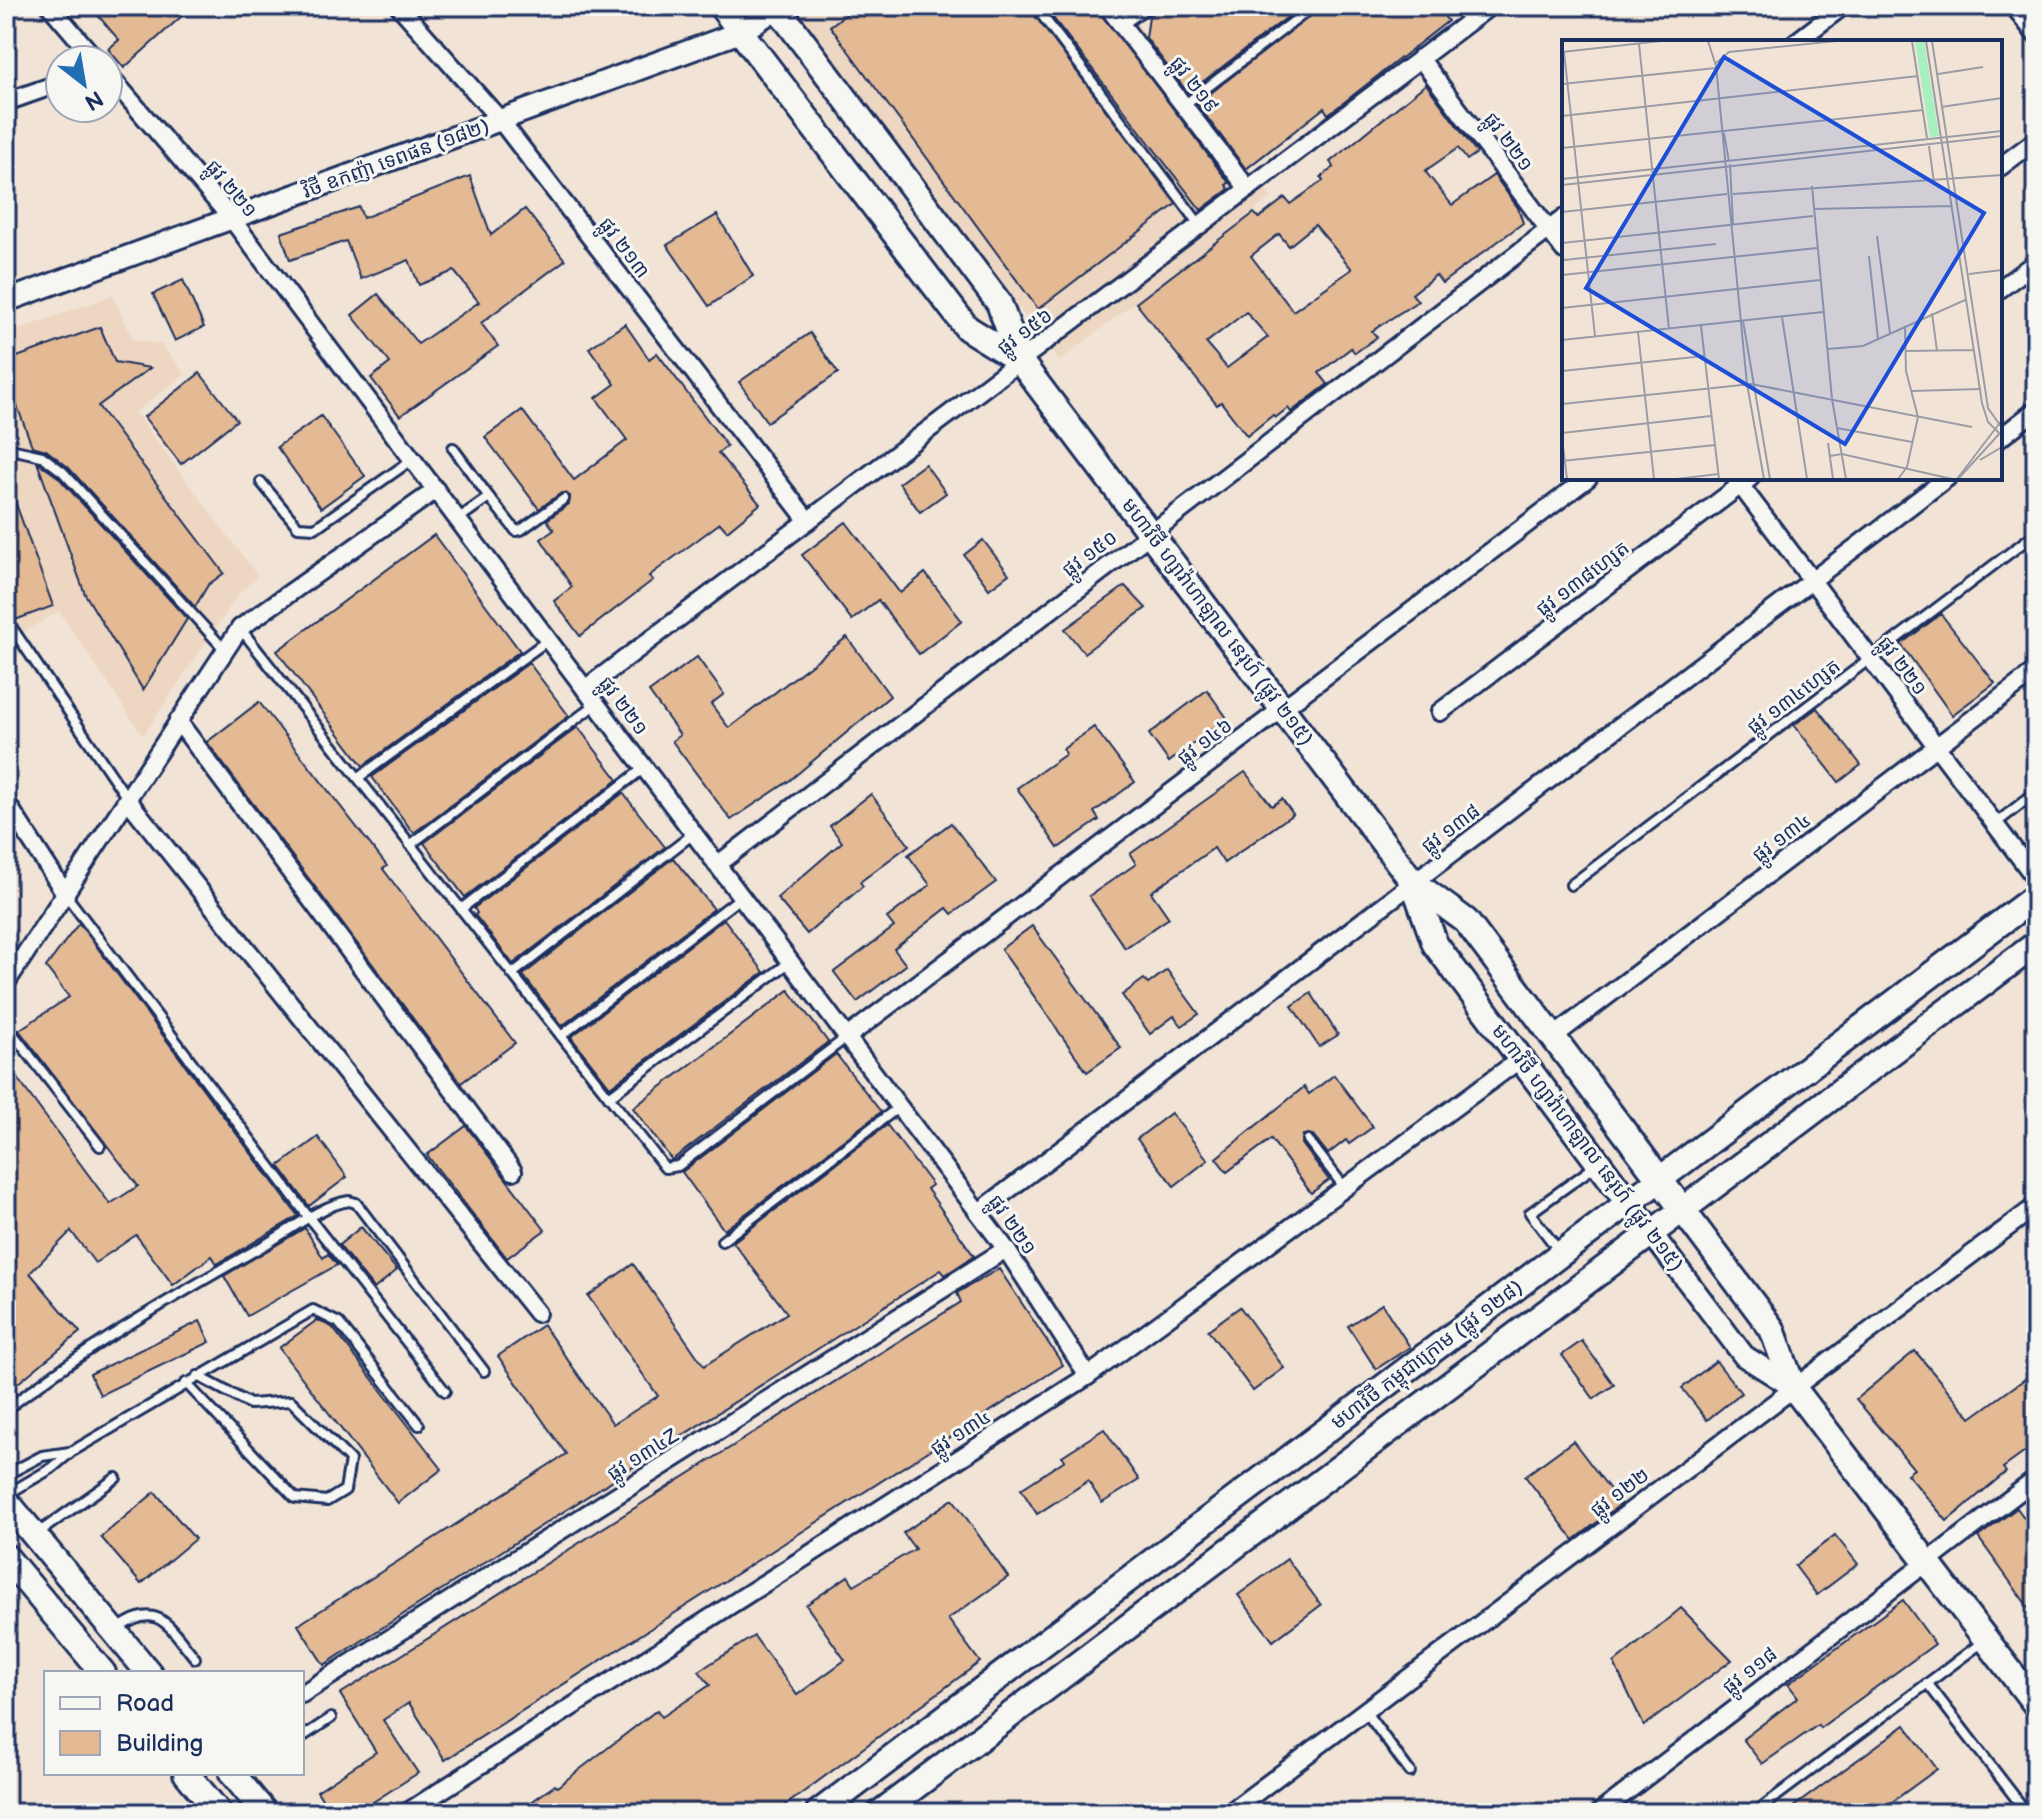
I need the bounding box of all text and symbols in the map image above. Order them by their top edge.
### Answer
inset map [1562,40,2002,480]
north arrow [44,44,124,124]
street label: ផ្លូវ ២១៩ [1160,52,1223,122]
text: N [79,84,108,116]
street label: ផ្លូវ ២២១ [1473,108,1538,180]
street label: វិថី ឧកញ៉ា ទេពផន (១៨២) [299,113,492,204]
street label: ផ្លូវ ២២១ [196,155,262,226]
street label: ផ្លូវ ២១៣ [589,213,655,287]
street label: ផ្លូវ ១៥៦ [993,304,1061,365]
street label: មហាវិថី ហ្សាវ៉ាហាឡាល នេរុហ៍ (ផ្លូវ ២១៥) [1112,493,1319,754]
street label: ផ្លូវ ១៥០ [1058,526,1126,587]
street label: ផ្លូវ ១៣៨ហ្សេត [1532,536,1638,627]
street label: ផ្លូវ ២២១ [1867,632,1932,704]
street label: ផ្លូវ ១៣៤ហ្សេត [1743,654,1849,745]
street label: ផ្លូវ ២២១ [588,672,653,744]
street label: ផ្លូវ ១៤៦ [1173,714,1241,775]
street label: ផ្លូវ ១៣៨ [1417,799,1489,864]
street label: ផ្លូវ ១៣៤ [1748,808,1820,873]
street label: មហាវិថី ហ្សាវ៉ាហាឡាល នេរុហ៍ (ផ្លូវ ២១៥) [1482,1019,1689,1280]
street label: ផ្លូវ ២២១ [978,1191,1041,1263]
street label: មហាវិថី កម្ពុជាក្រោម (ផ្លូវ ១២៨) [1326,1274,1531,1440]
street label: ផ្លូវ ១៣៤ [926,1405,999,1466]
street label: ផ្លូវ ១៣៤Z [603,1423,687,1491]
street label: ផ្លូវ ១២២ [1586,1463,1658,1528]
street label: ផ្លូវ ១១៨ [1718,1642,1786,1704]
legend [44,1671,304,1775]
text: Road [116,1689,174,1718]
text: Building [116,1729,203,1758]

